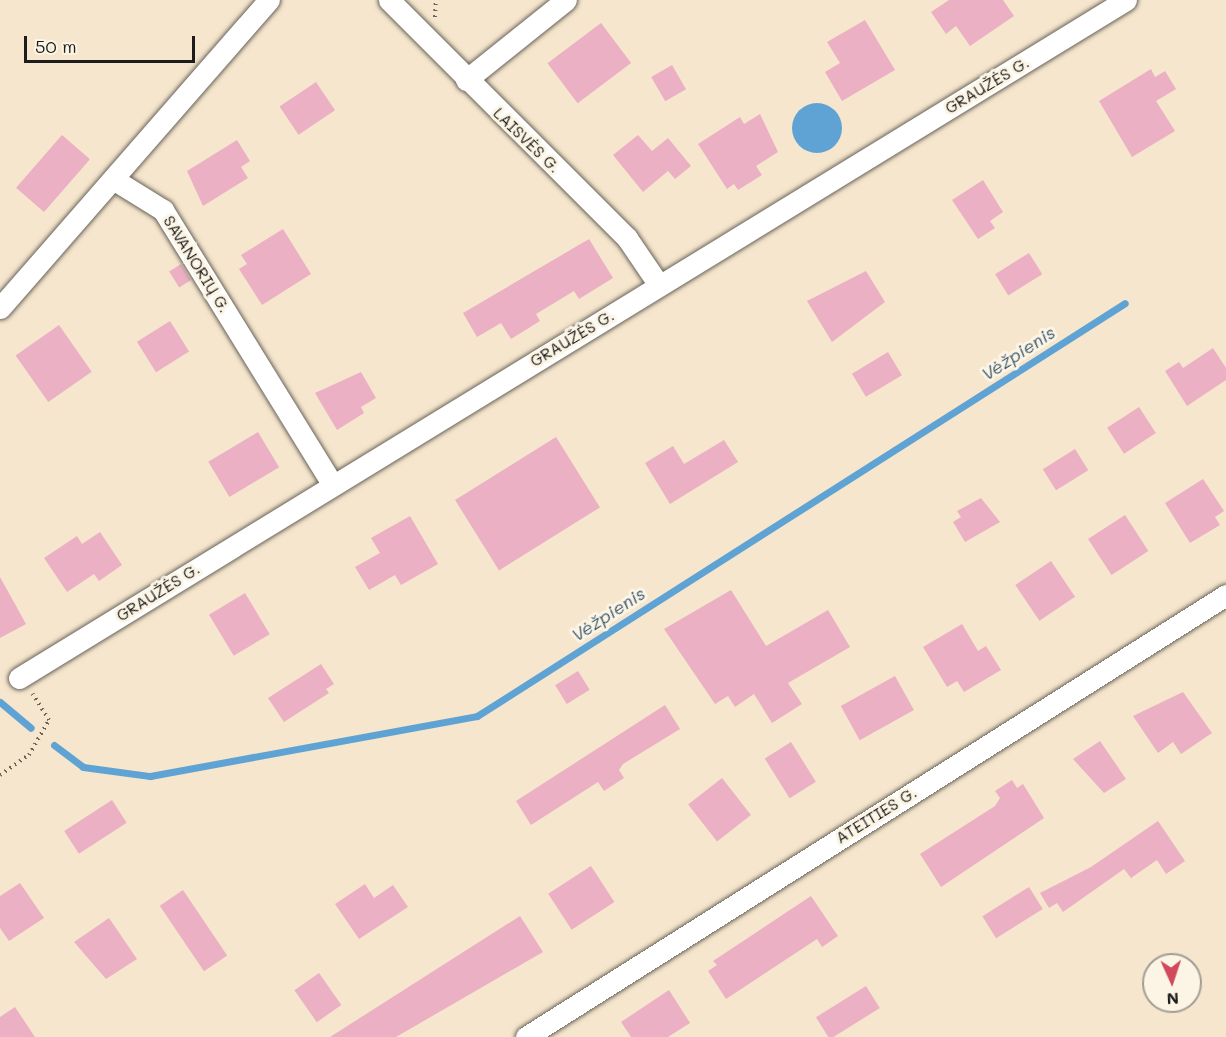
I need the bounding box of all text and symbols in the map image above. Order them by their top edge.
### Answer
scale bar [27,24,198,62]
text: 50 m [35,34,77,58]
street label: GRAUŽĖS G. [942,52,1032,118]
street label: LAISVĖS G. [490,103,564,177]
street label: SAVANORIŲ G. [160,212,234,316]
street label: GRAUŽĖS G. [527,305,617,371]
water label: Vėžpienis [977,321,1059,385]
street label: GRAUŽĖS G. [113,559,203,625]
water label: Vėžpienis [567,582,649,646]
street label: ATEITIES G. [832,782,920,848]
north arrow [1142,953,1202,1013]
text: N [1166,989,1179,1010]

